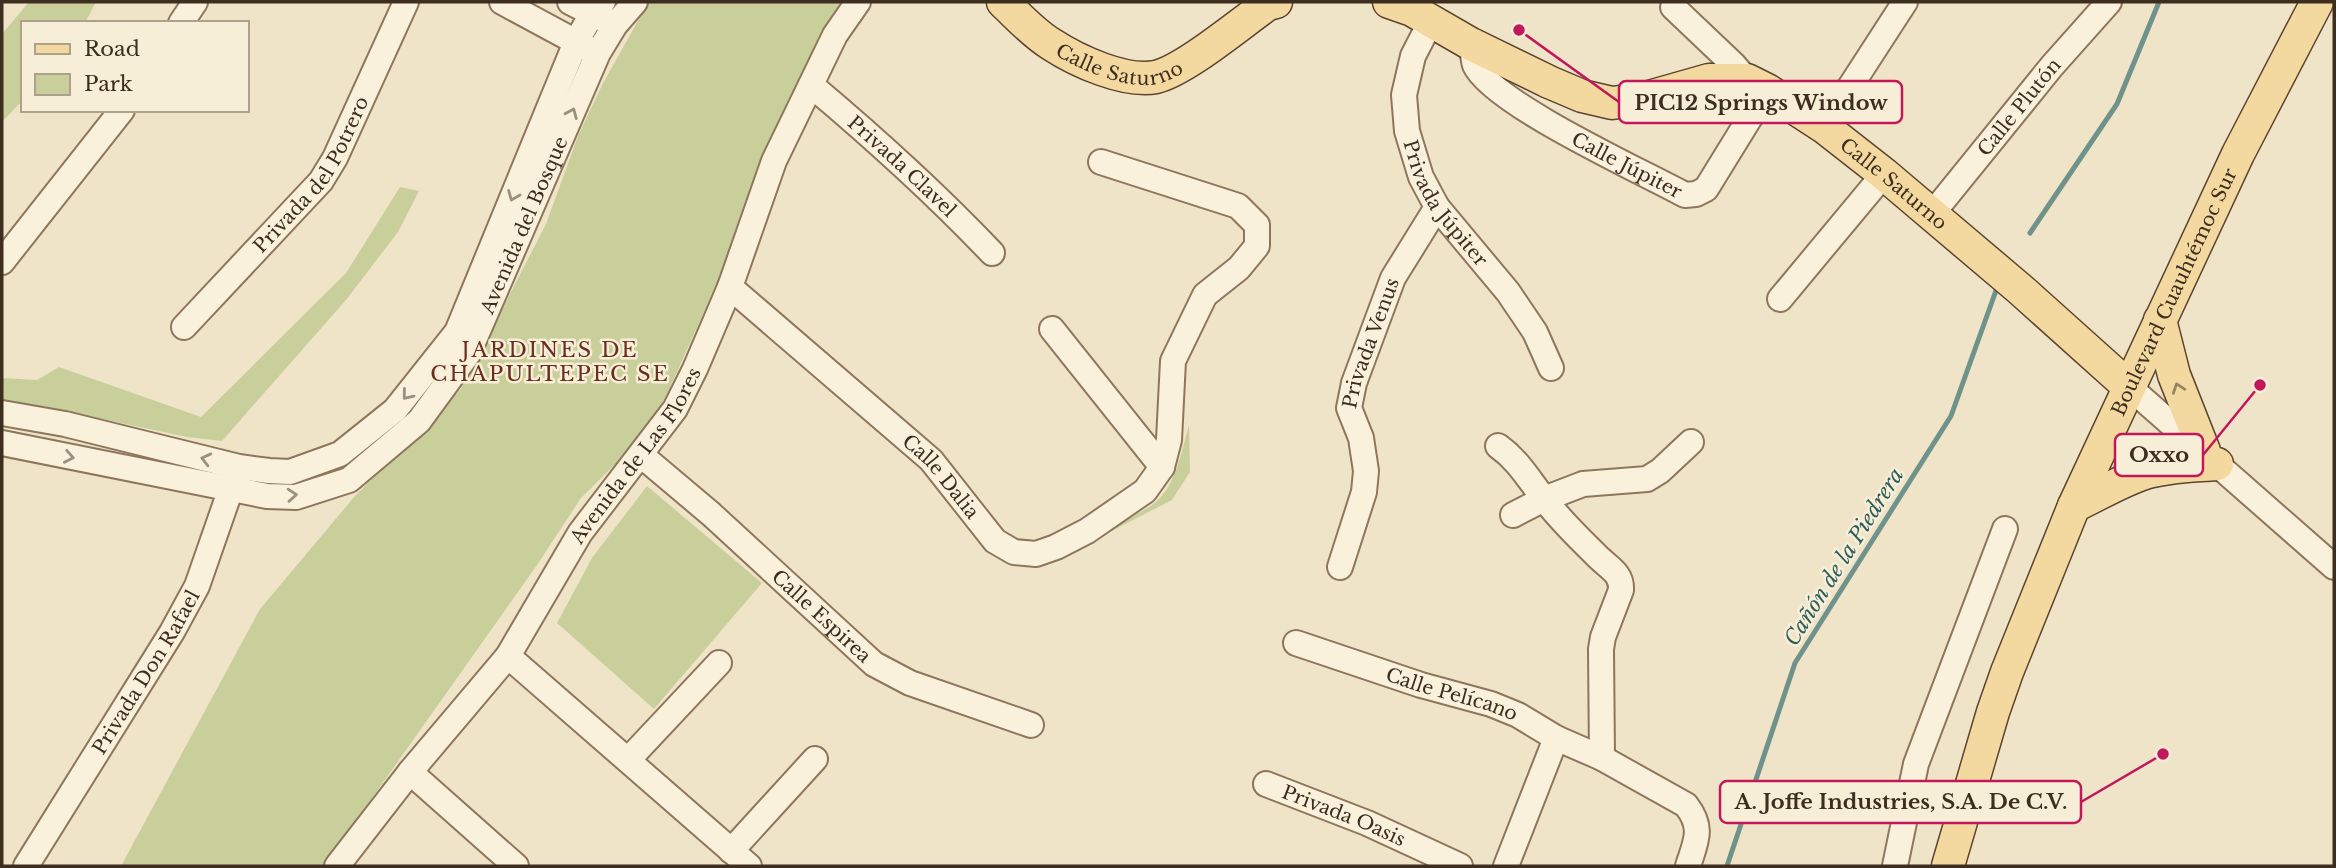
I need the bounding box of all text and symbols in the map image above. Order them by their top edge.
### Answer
legend [21,21,248,112]
text: Road [84,36,140,62]
street label: Calle Saturno [1052,38,1187,90]
street label: Calle Plutón [1972,53,2065,160]
text: Park [84,71,133,97]
callout: PIC12 Springs Window [1619,81,1902,123]
text: PIC12 Springs Window [1634,90,1888,116]
street label: Privada del Potrero [248,93,373,257]
one-way arrow [564,107,578,120]
street label: Privada Clavel [843,110,961,222]
street label: Calle Júpiter [1568,127,1686,203]
street label: Avenida del Bosque [475,133,572,318]
street label: Calle Saturno [1836,133,1952,234]
street label: Privada Júpiter [1399,137,1493,271]
street label: Boulevard Cuauhtémoc Sur [2106,164,2241,419]
one-way arrow [507,189,521,201]
street label: Privada Venus [1338,275,1404,410]
district label: JARDINES DE CHAPULTEPEC SE [430,337,670,387]
street label: Avenida de Las Flores [565,364,705,548]
one-way arrow [2172,382,2186,395]
one-way arrow [403,387,415,400]
street label: Calle Dalia [898,429,984,523]
callout: Oxxo [2115,434,2203,476]
text: Oxxo [2129,442,2189,468]
one-way arrow [63,448,75,463]
one-way arrow [201,452,213,467]
water label: Cañón de la Piedrera [1779,463,1909,651]
one-way arrow [287,488,298,503]
street label: Calle Espirea [767,565,876,668]
street label: Privada Don Rafael [87,586,204,758]
street label: Calle Pelícano [1383,663,1521,725]
street label: Privada Oasis [1279,780,1409,851]
callout: A. Joffe Industries, S.A. De C.V. [1720,781,2081,823]
text: A. Joffe Industries, S.A. De C.V. [1734,789,2067,815]

